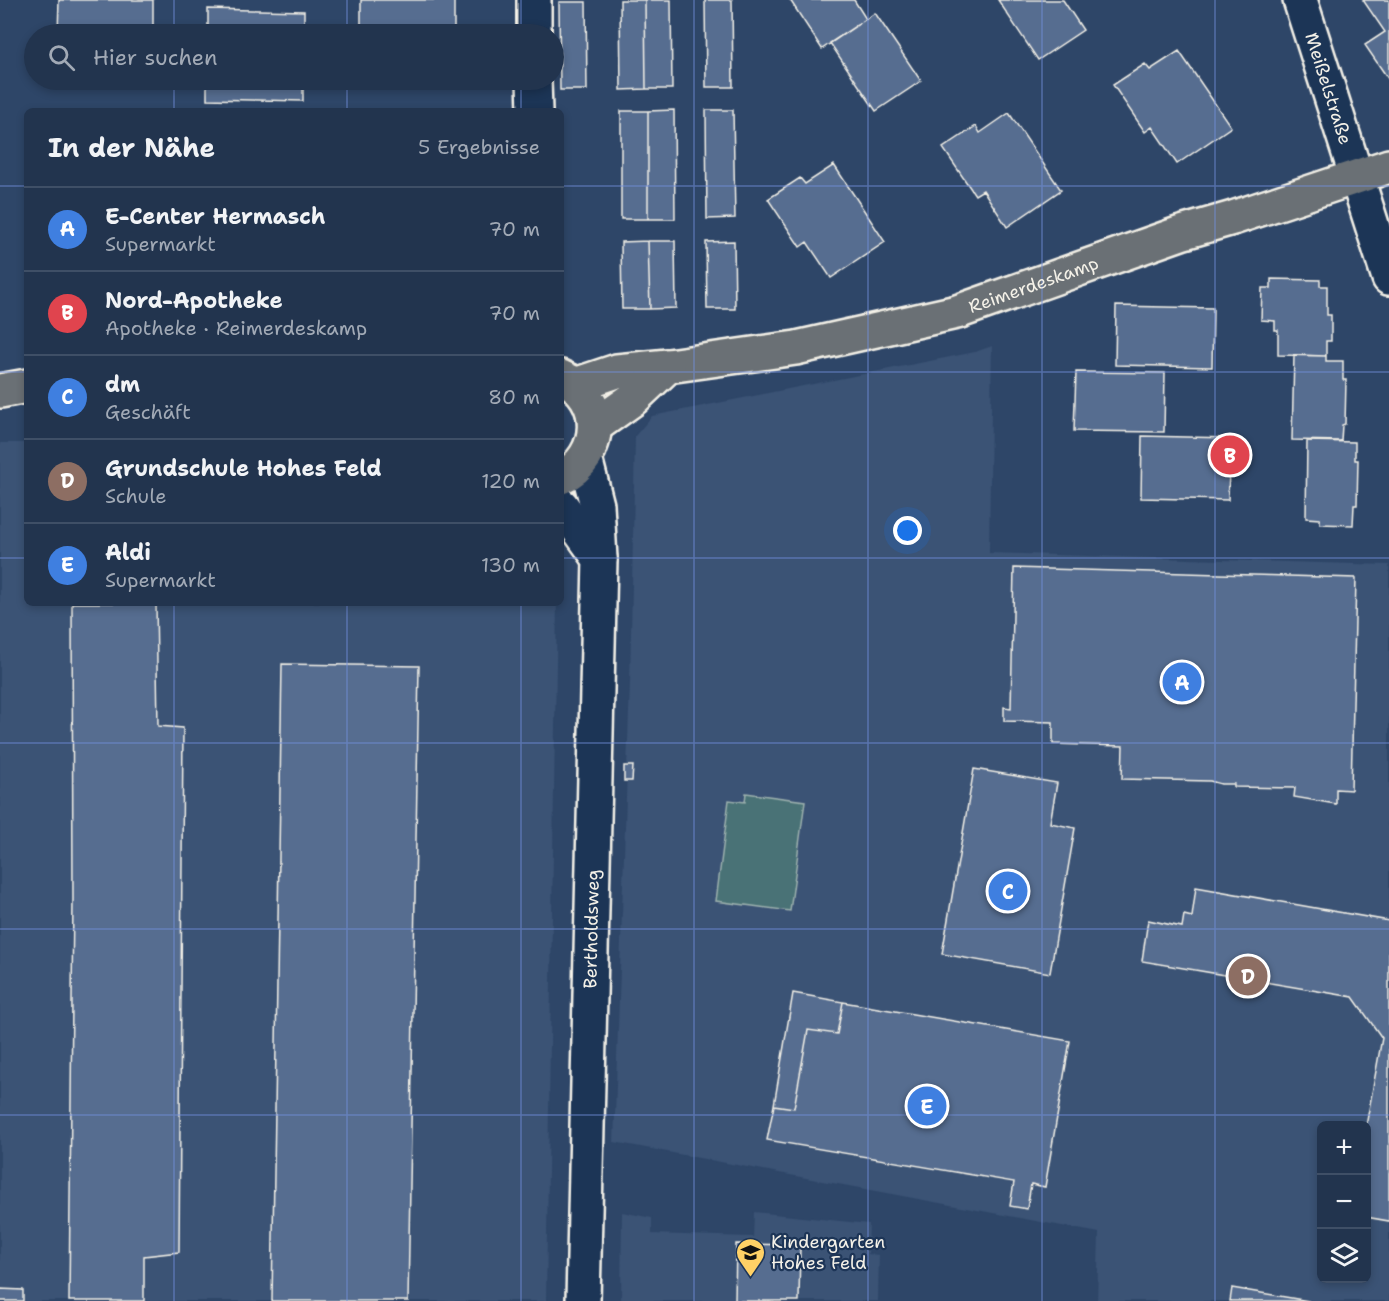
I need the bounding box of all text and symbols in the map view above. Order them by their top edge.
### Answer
search box [24,24,564,90]
street label: Meißelstraße [1299,30,1357,148]
icon: search [45,41,78,74]
text: Hier suchen [93,43,218,72]
text: In der Nähe [48,130,215,165]
text: 5 Ergebnisse [418,134,540,160]
text: E-Center Hermasch [105,202,326,231]
text: A [60,216,75,242]
text: 70 m [488,216,540,242]
text: Supermarkt [105,231,216,257]
street label: Reimerdeskamp [965,251,1102,319]
text: Nord-Apotheke [105,286,283,315]
text: B [61,300,74,326]
text: 70 m [488,300,540,326]
text: Apotheke · Reimerdeskamp [105,315,367,341]
text: dm [105,370,140,399]
text: C [61,384,74,410]
text: 80 m [488,384,540,410]
text: Geschäft [105,399,191,425]
pin: B [1210,432,1250,478]
text: Grundschule Hohes Feld [105,454,382,483]
text: D [60,468,75,494]
text: 120 m [481,468,540,494]
text: Schule [105,483,167,509]
your location [893,516,922,545]
text: Aldi [105,538,151,567]
text: E [61,552,74,578]
text: 130 m [481,552,540,578]
text: Supermarkt [105,567,216,593]
pin: A [1162,660,1202,704]
pin: C [988,868,1028,914]
street label: Bertholdsweg [578,869,605,989]
pin: D [1228,954,1268,998]
pin: E [908,1084,946,1128]
map controls [1317,1121,1371,1283]
button: + [1317,1121,1371,1175]
button: − [1317,1175,1371,1229]
button: layers [1317,1229,1371,1283]
place label: Kindergarten Hohes Feld [771,1230,885,1275]
school or university icon: Kindergarten Hohes Feld [734,1236,766,1278]

